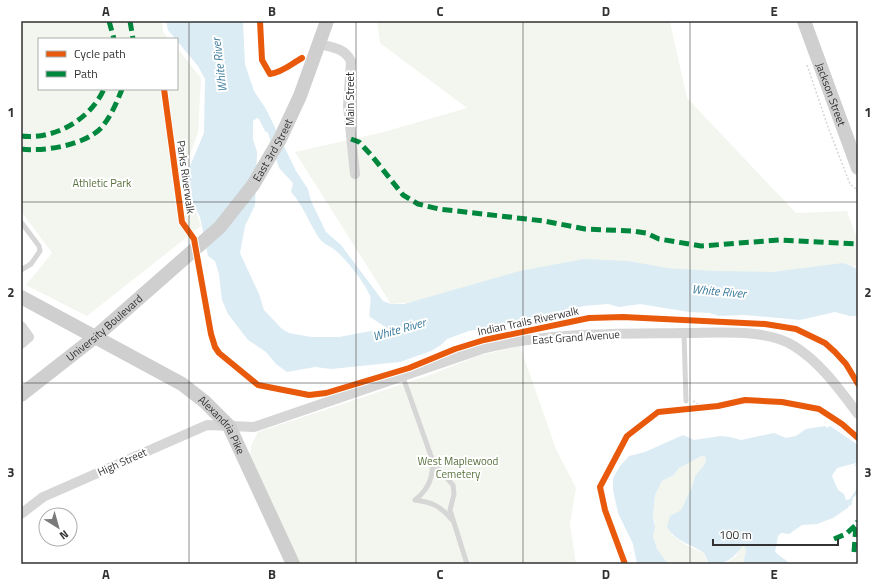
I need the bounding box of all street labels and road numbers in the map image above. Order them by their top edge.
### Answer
street label: Jackson Street [812,60,850,128]
street label: Main Street [342,72,358,126]
street label: East 3rd Street [249,116,296,184]
street label: Parks Riverwalk [173,139,199,215]
street label: University Boulevard [63,291,146,365]
street label: Indian Trails Riverwalk [476,302,581,340]
street label: East Grand Avenue [532,326,621,348]
street label: Alexandria Pike [195,392,249,457]
street label: High Street [95,444,149,480]

